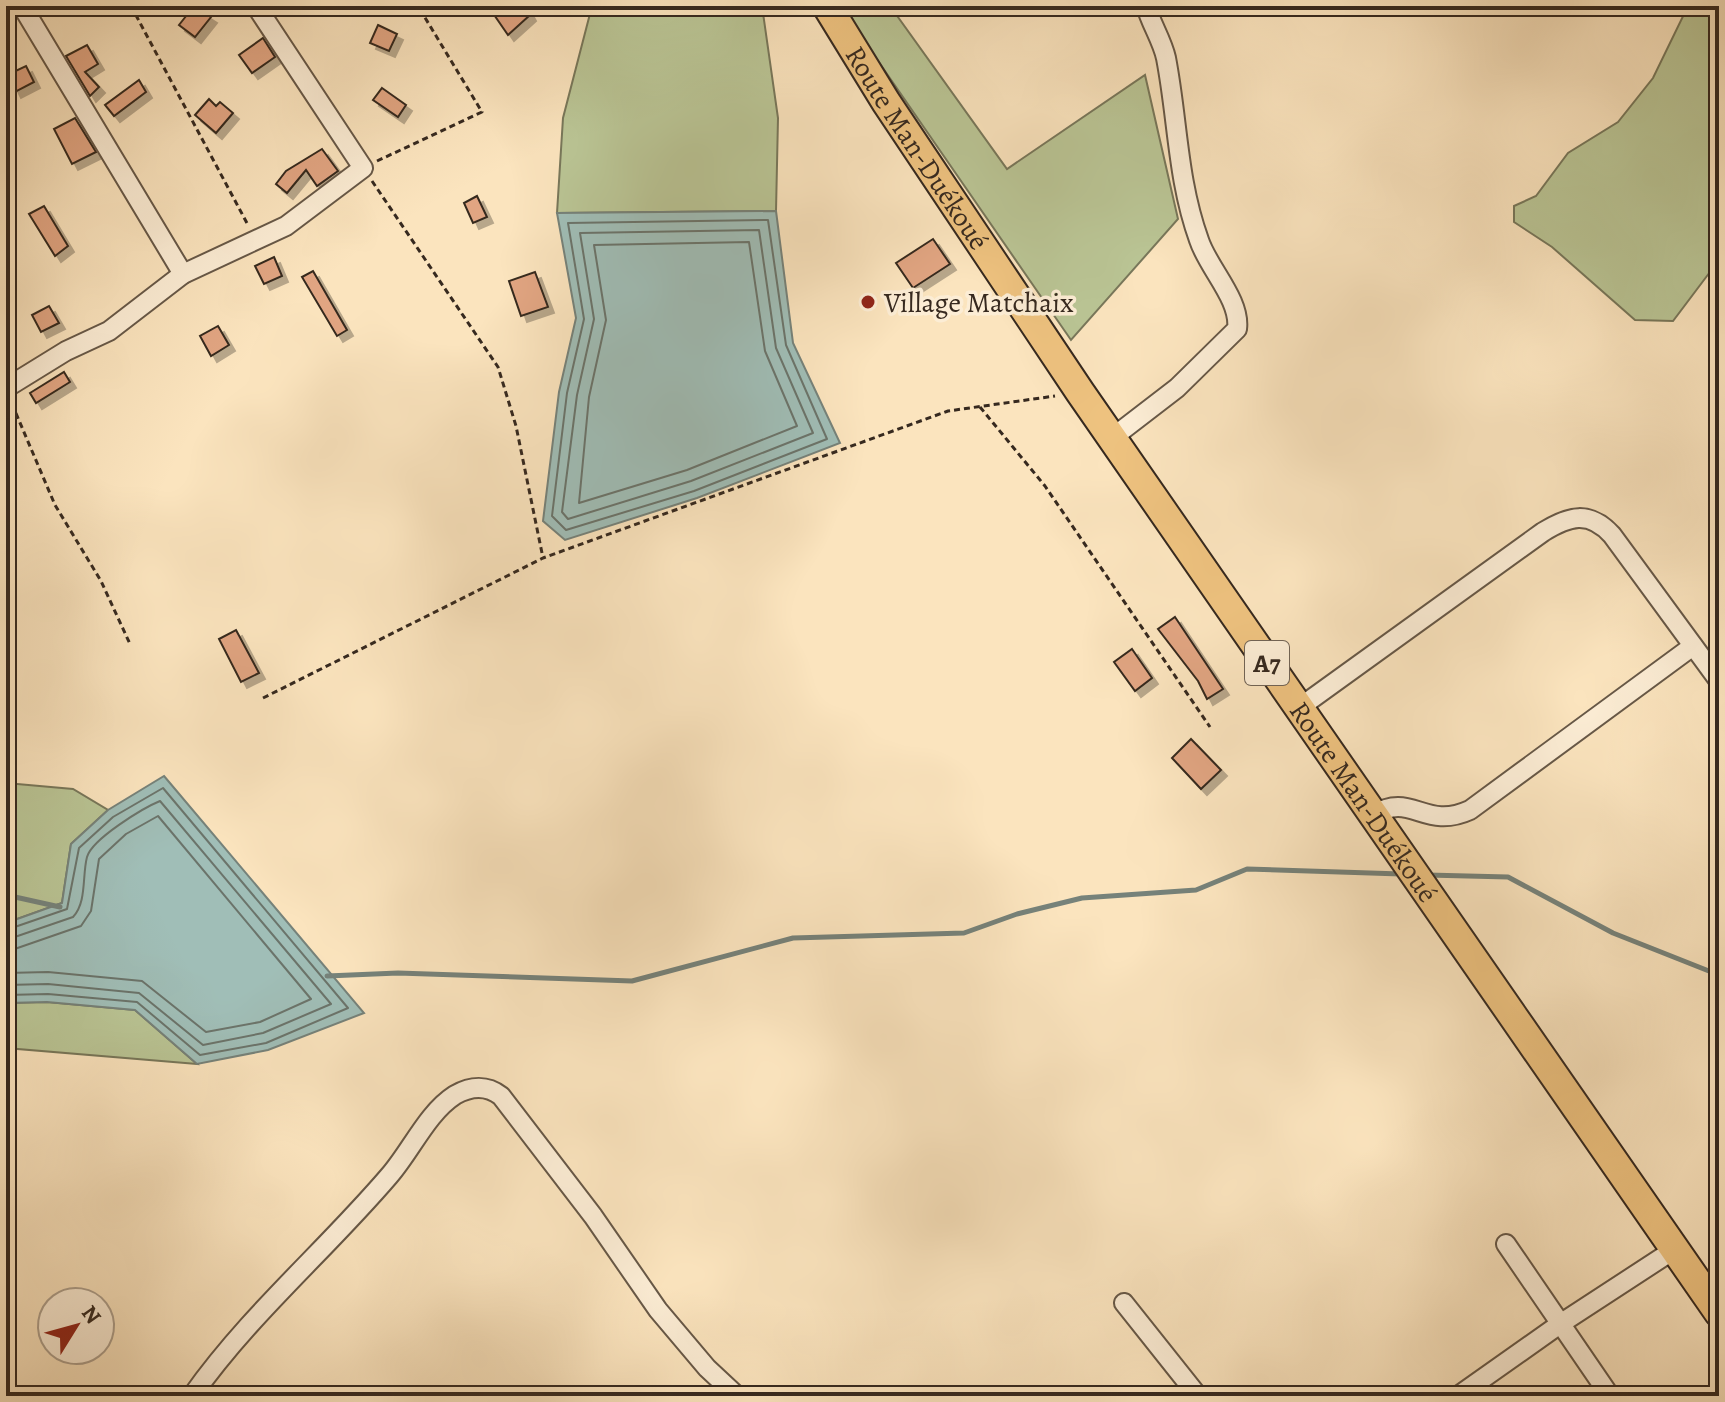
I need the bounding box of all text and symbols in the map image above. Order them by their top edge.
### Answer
street label: Route Man-Duékoué [836,39,998,258]
place label: Village Matchaix [883,284,1074,322]
marker: Village Matchaix [859,293,877,311]
road number: A7 [1245,641,1289,685]
street label: Route Man-Duékoué [1280,694,1446,910]
north arrow [36,1286,116,1366]
text: N [74,1299,108,1330]

